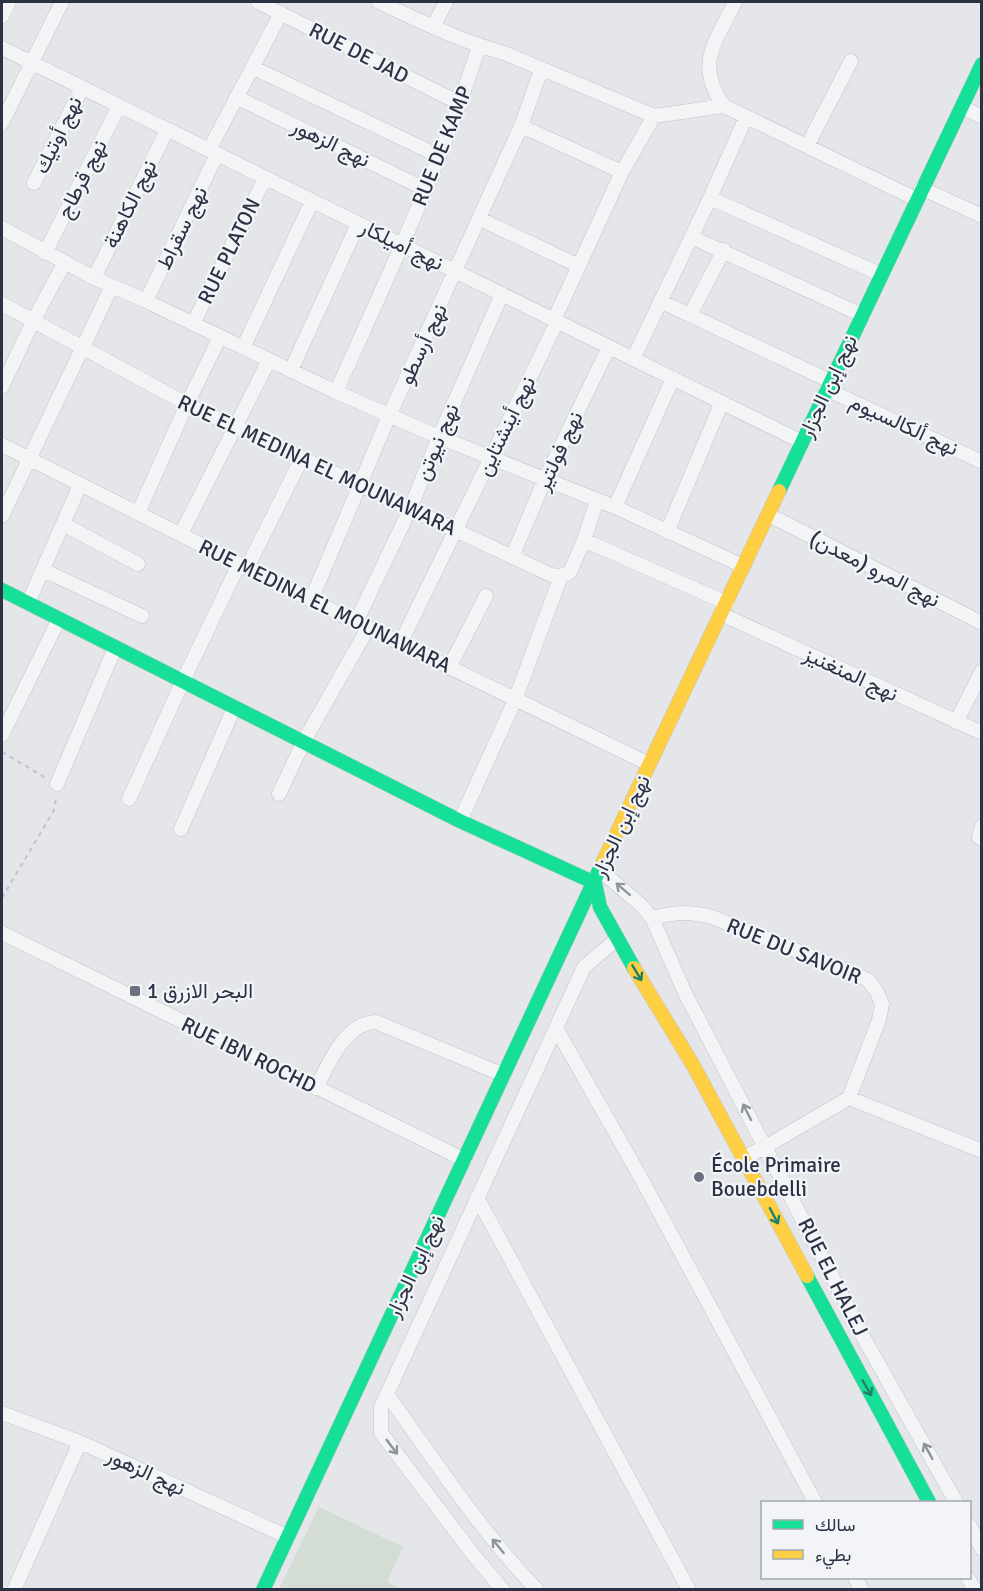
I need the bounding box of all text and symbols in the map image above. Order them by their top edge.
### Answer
street label: RUE DE JAD [305,17,413,89]
street label: RUE DE KAMP [406,82,478,210]
street label: نهج أوتيك [28,92,89,178]
street label: نهج الزهور [286,112,374,174]
street label: نهج قرطاج [51,135,114,223]
street label: نهج الكاهنة [97,156,163,253]
street label: نهج سقراط [151,182,214,274]
street label: RUE PLATON [192,194,266,308]
street label: نهج أميلكار [355,213,448,277]
street label: نهج أرسطو [393,300,454,389]
street label: نهج إبن الجزار [792,331,864,443]
street label: نهج أينشتاين [471,372,542,481]
street label: نهج ألكالسيوم [845,388,963,462]
street label: RUE EL MEDINA EL MOUNAWARA [173,389,461,541]
street label: نهج نيوتن [409,400,466,485]
street label: نهج فولتير [529,407,590,496]
street label: نهج المرو (معدن) [805,525,944,614]
street label: RUE MEDINA EL MOUNAWARA [195,534,456,679]
street label: نهج المنغنيز [798,640,902,708]
street label: نهج إبن الجزار [585,771,657,883]
one-way arrow [616,882,631,896]
street label: RUE DU SAVOIR [723,912,865,990]
one-way arrow [632,964,644,981]
place label: 1 البحر الازرق [147,978,253,1004]
marker: 1 البحر الازرق [128,984,142,998]
street label: RUE IBN ROCHD [177,1011,321,1099]
one-way arrow [741,1104,752,1122]
place label: École Primaire Bouebdelli [711,1152,841,1202]
marker: École Primaire Bouebdelli [692,1170,706,1184]
one-way arrow [769,1207,780,1225]
street label: نهج إبن الجزار [379,1211,451,1323]
street label: RUE EL HALEJ [792,1214,874,1340]
one-way arrow [861,1379,873,1396]
one-way arrow [386,1439,399,1455]
street label: نهج الزهور [101,1442,190,1502]
one-way arrow [921,1443,933,1460]
legend [761,1501,971,1579]
text: سالك [815,1514,855,1536]
one-way arrow [492,1538,505,1554]
text: بطيء [815,1544,851,1570]

